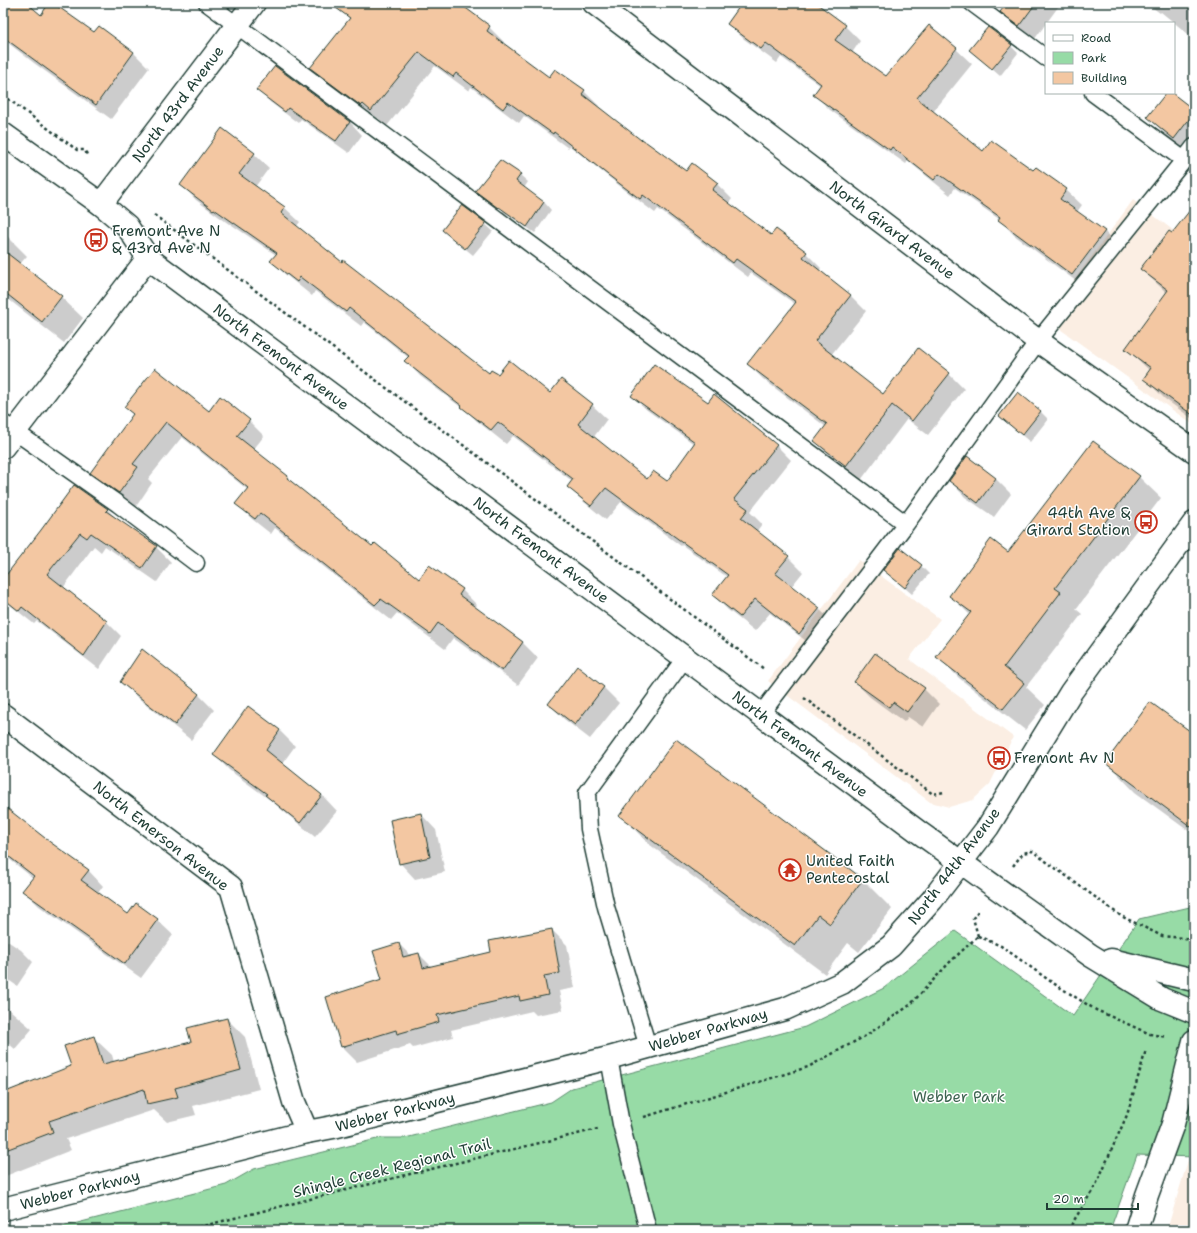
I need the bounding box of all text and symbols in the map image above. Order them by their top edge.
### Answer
legend [1045,22,1175,94]
text: Road [1081,30,1112,46]
street label: North 43rd Avenue [128,42,228,166]
text: Park [1081,50,1107,66]
text: Building [1081,70,1127,86]
street label: North Girard Avenue [825,176,959,284]
place label: Fremont Ave N & 43rd Ave N [112,221,220,258]
bus stop icon: Fremont Ave N & 43rd Ave N [83,227,109,253]
street label: North Fremont Avenue [209,299,353,415]
street label: North Fremont Avenue [469,492,613,608]
place label: 44th Ave & Girard Station [1026,503,1131,540]
bus stop icon: 44th Ave & Girard Station [1133,509,1159,535]
street label: North Fremont Avenue [728,686,872,802]
bus stop icon: Fremont Av N [986,745,1012,771]
place label: Fremont Av N [1014,748,1114,768]
street label: North Emerson Avenue [89,777,233,895]
street label: North 44th Avenue [903,803,1005,929]
place label: United Faith Pentecostal [806,851,895,888]
temple icon: United Faith Pentecostal [777,857,803,883]
street label: Webber Parkway [646,1003,770,1057]
street label: Webber Parkway [333,1087,457,1137]
park label: Webber Park [913,1087,1005,1107]
street label: Shingle Creek Regional Trail [291,1134,494,1202]
street label: Webber Parkway [18,1165,142,1215]
scale bar [1047,1185,1138,1211]
text: 20 m [1053,1191,1084,1207]

